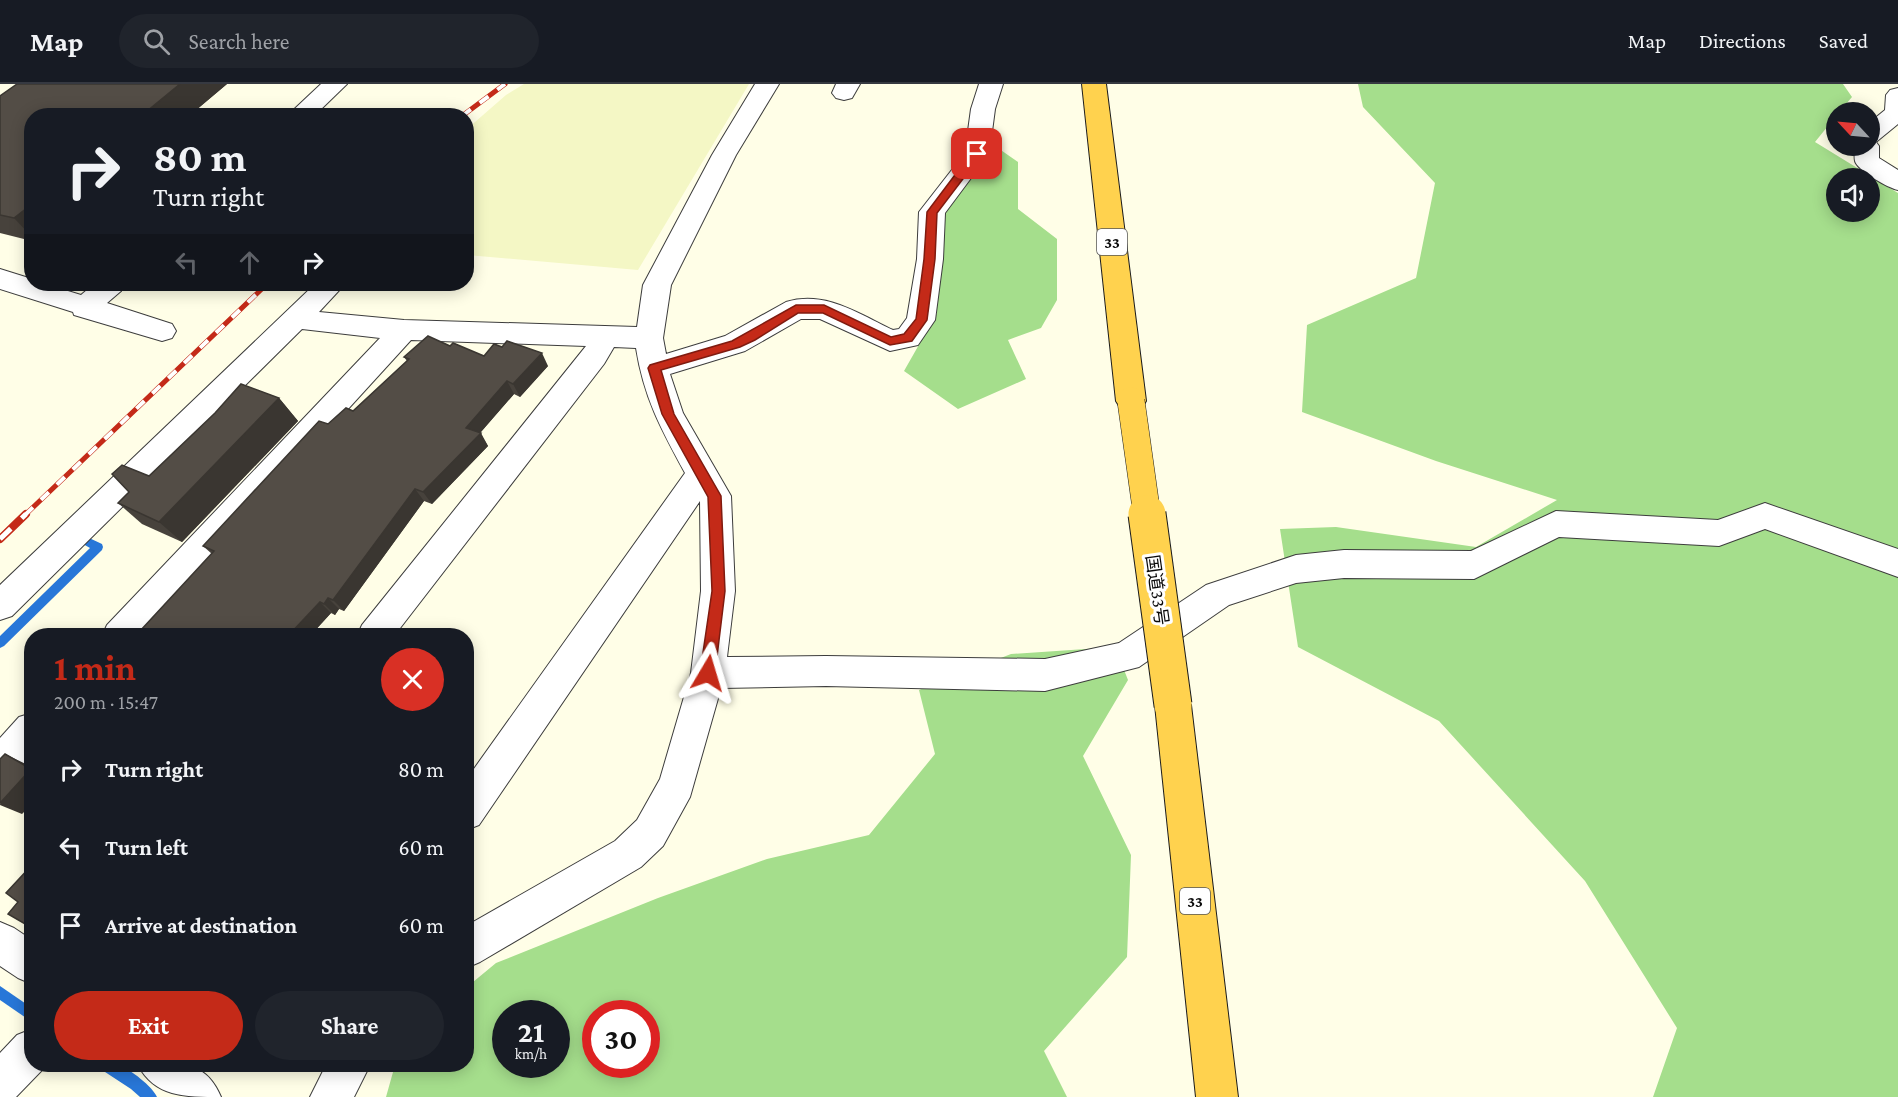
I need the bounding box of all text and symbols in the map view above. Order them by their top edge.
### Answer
search box [119,14,539,68]
icon: search [140,25,173,58]
text: Map [30,26,83,57]
text: Search here [188,29,289,54]
text: Map [1628,29,1666,53]
text: Directions [1699,29,1786,53]
text: Saved [1819,29,1868,53]
north arrow [1826,102,1880,156]
map controls [1826,102,1880,222]
pin [951,128,1002,179]
icon: right [54,132,132,210]
text: 80 m [153,133,247,180]
icon: arrive [960,137,993,170]
button: sound [1826,168,1880,222]
text: Turn right [153,182,264,212]
road number: 33 [1097,229,1127,255]
icon: left [170,246,203,279]
icon: ahead [233,246,266,279]
icon: right [296,246,329,279]
street label: 国道33号 [1142,553,1172,627]
position arrow [676,641,740,705]
text: 1 min [54,648,136,688]
button: close [381,648,444,711]
text: 200 m · 15:47 [54,691,158,713]
icon: right [54,753,87,786]
text: Turn right [105,757,203,782]
text: 80 m [398,757,444,782]
icon: left [54,831,87,864]
text: Turn left [105,835,188,860]
text: 60 m [399,835,444,860]
road number: 33 [1180,888,1210,914]
icon: arrive [54,909,87,942]
text: Arrive at destination [105,913,297,938]
text: 60 m [399,913,444,938]
button: Exit [54,991,243,1060]
button: Share [255,991,444,1060]
speed limit sign: 30 [582,1000,660,1078]
text: 21 [518,1015,544,1048]
text: km/h [515,1046,547,1062]

